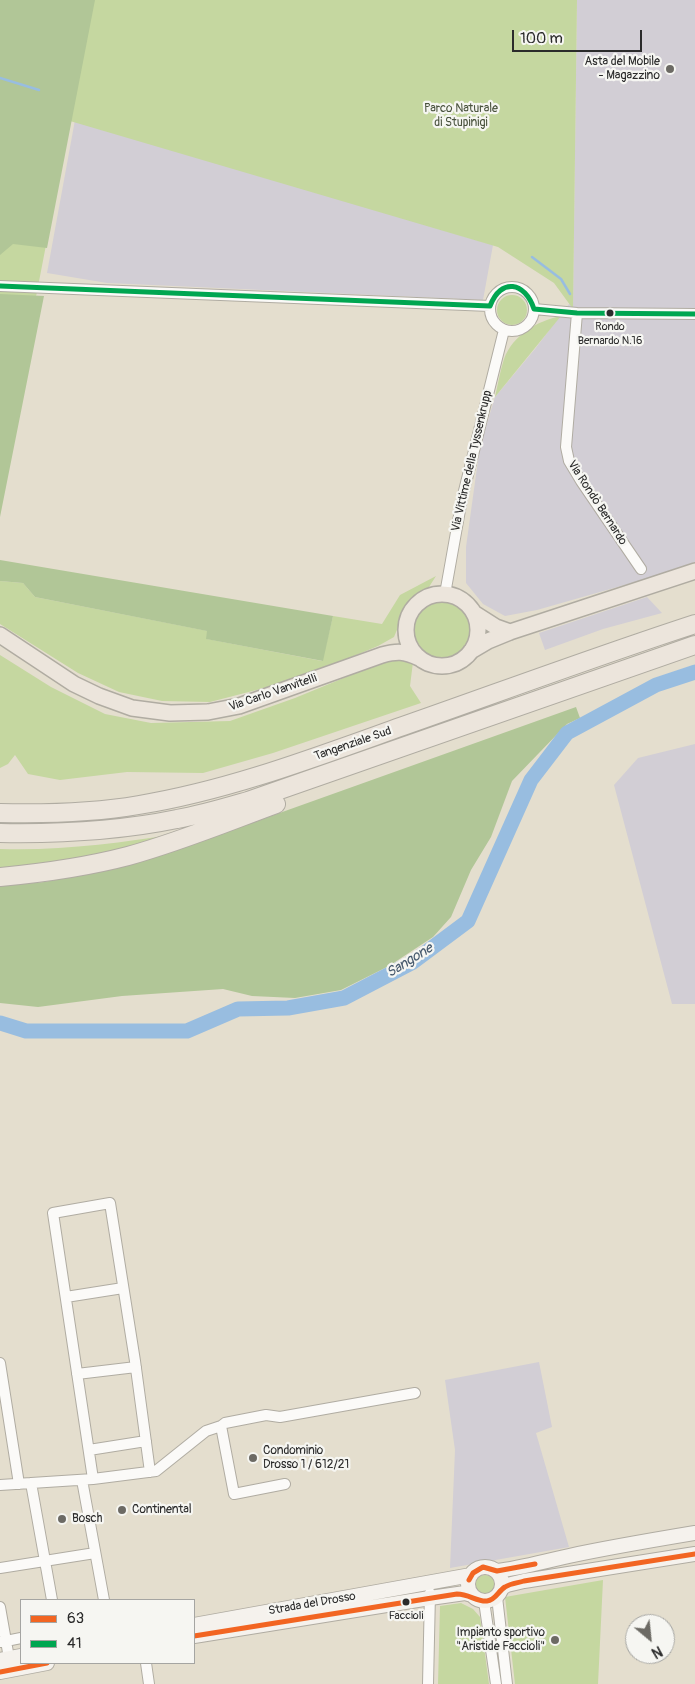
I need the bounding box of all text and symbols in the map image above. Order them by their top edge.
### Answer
scale bar [515,20,645,52]
text: 100 m [520,29,563,48]
place label: Asta del Mobile - Magazzino [585,55,660,83]
marker: Asta del Mobile - Magazzino [664,63,676,75]
park label: Parco Naturale di Stupinigi [424,102,498,130]
marker: Rondo Bernardo N.16 [605,308,615,318]
place label: Rondo Bernardo N.16 [578,320,642,346]
street label: Via Vittime della Tyssenkrupp [449,389,495,533]
street label: Via Rondò Bernardo [564,458,630,548]
street label: Via Carlo Vanvitelli [227,671,319,715]
street label: Tangenziale Sud [312,724,394,764]
water label: Sangone [384,940,436,982]
place label: Condominio Drosso 1 / 612/21 [263,1444,349,1472]
marker: Condominio Drosso 1 / 612/21 [247,1452,259,1464]
place label: Continental [132,1503,192,1517]
marker: Continental [116,1504,128,1516]
place label: Bosch [72,1512,102,1526]
marker: Bosch [56,1513,68,1525]
street label: Strada del Drosso [267,1589,357,1619]
marker: Faccioli [401,1597,411,1607]
legend [20,1599,195,1664]
text: 63 [67,1609,84,1628]
place label: Faccioli [389,1609,423,1623]
north arrow [625,1614,675,1664]
place label: Impianto sportivo "Aristide Faccioli" [456,1626,545,1654]
text: 41 [67,1634,82,1653]
marker: Impianto sportivo "Aristide Faccioli" [549,1634,561,1646]
text: N [649,1642,665,1662]

